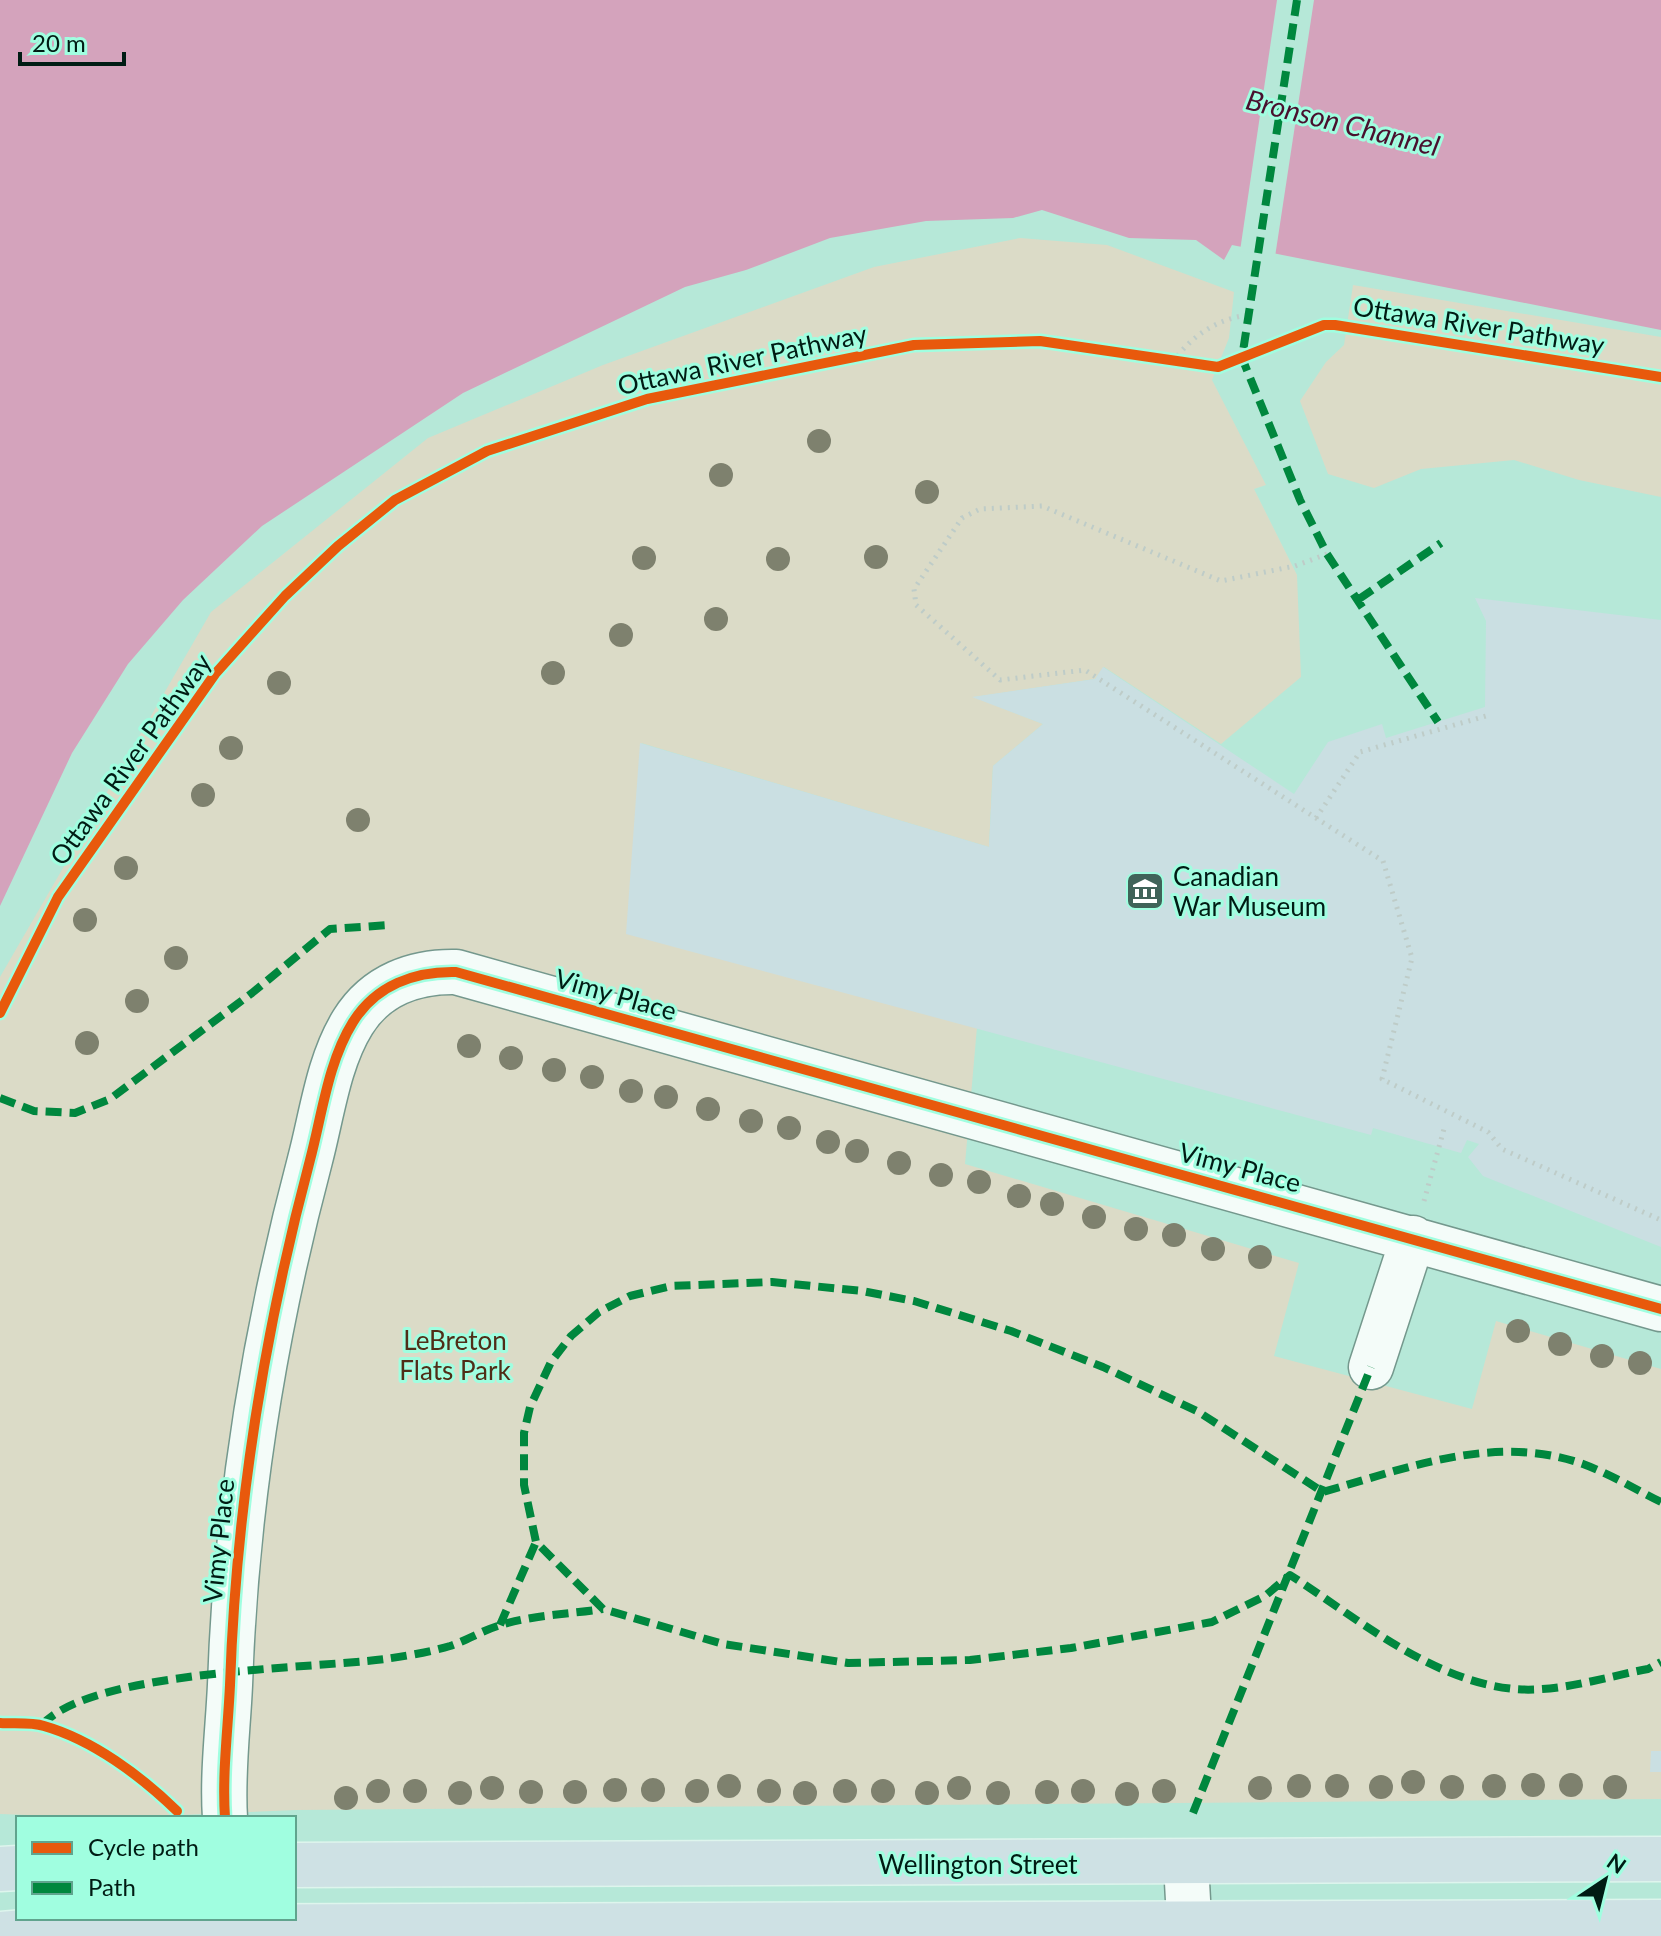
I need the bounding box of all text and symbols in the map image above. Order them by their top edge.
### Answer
scale bar [20,16,124,66]
text: 20 m [32,28,86,57]
water label: Bronson Channel [1243,82,1443,162]
street label: Ottawa River Pathway [1351,289,1607,361]
street label: Ottawa River Pathway [614,317,870,401]
street label: Ottawa River Pathway [42,646,218,871]
place label: Canadian War Museum [1173,860,1326,922]
museum icon: Canadian War Museum [1124,870,1166,912]
street label: Vimy Place [552,961,680,1027]
street label: Vimy Place [1176,1135,1304,1199]
park label: LeBreton Flats Park [399,1324,511,1386]
street label: Vimy Place [196,1477,240,1605]
legend [16,1816,296,1920]
text: Cycle path [88,1832,199,1861]
north arrow [1565,1840,1645,1920]
text: N [1602,1847,1631,1879]
street label: Wellington Street [878,1848,1078,1880]
text: Path [88,1872,136,1901]

